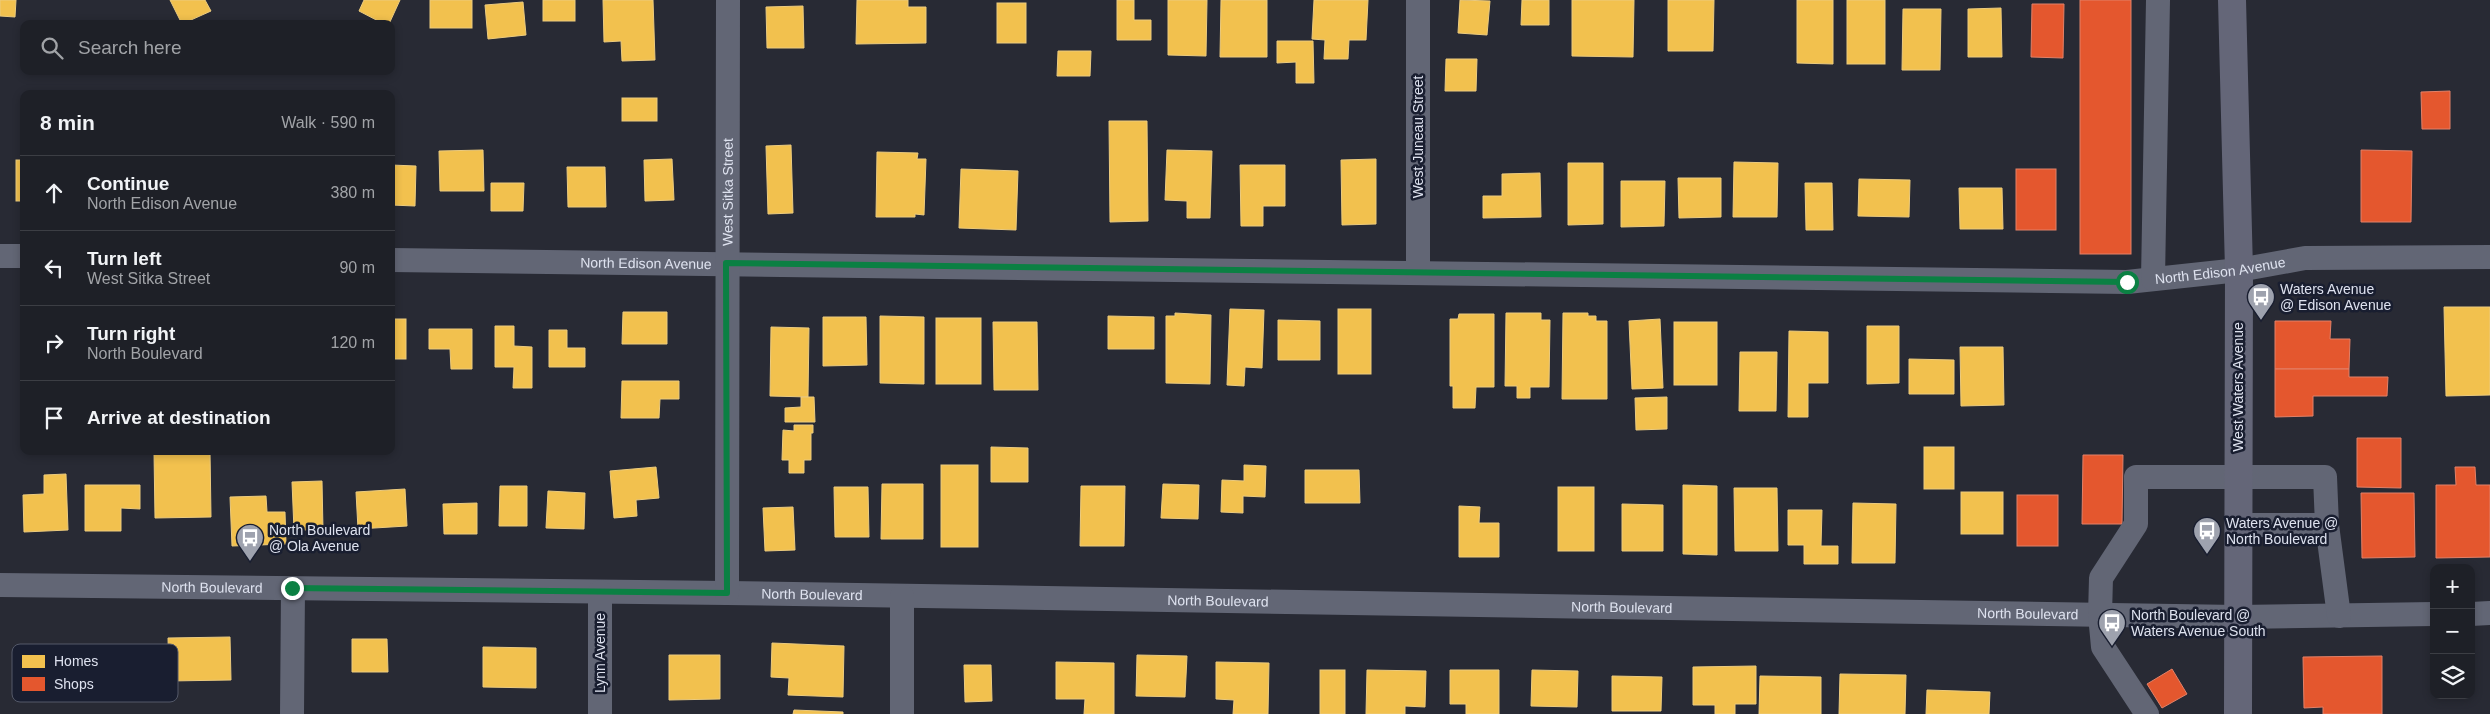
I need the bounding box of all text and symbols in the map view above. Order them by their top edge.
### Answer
search box [20,20,395,75]
icon: search [38,34,66,62]
text: Search here [78,37,182,58]
street label: West Juneau Street [1410,76,1426,198]
text: 8 min [40,111,95,134]
text: Walk · 590 m [281,114,375,131]
street label: West Sitka Street [720,138,736,246]
text: Continue [87,173,169,194]
icon: ahead [40,179,68,207]
text: 380 m [331,184,375,201]
text: North Edison Avenue [87,195,237,212]
text: Turn left [87,248,162,269]
icon: left [40,254,68,282]
street label: North Edison Avenue [580,254,712,272]
street label: North Edison Avenue [2154,254,2287,287]
text: 90 m [339,259,375,276]
text: West Sitka Street [87,270,210,287]
route start [2116,271,2139,294]
place label: Waters Avenue @ Edison Avenue [2280,281,2391,313]
bus stop icon: Waters Avenue @ Edison Avenue [2246,282,2276,321]
street label: West Waters Avenue [2230,322,2246,452]
text: Turn right [87,323,175,344]
icon: right [40,329,68,357]
text: 120 m [331,334,375,351]
text: North Boulevard [87,345,203,362]
icon: arrive [40,404,68,432]
text: Arrive at destination [87,407,271,428]
place label: Waters Avenue @ North Boulevard [2226,515,2338,547]
bus stop icon: Waters Avenue @ North Boulevard [2192,516,2222,555]
place label: North Boulevard @ Ola Avenue [269,522,370,554]
bus stop icon: North Boulevard @ Ola Avenue [235,523,265,562]
map controls [2430,564,2475,699]
button: + [2430,564,2475,609]
route end [281,577,304,600]
street label: North Boulevard [161,579,263,596]
street label: North Boulevard [761,586,863,603]
street label: North Boulevard [1167,592,1269,610]
street label: North Boulevard [1571,598,1673,616]
street label: North Boulevard [1977,605,2079,622]
place label: North Boulevard @ Waters Avenue South [2131,607,2266,639]
bus stop icon: North Boulevard @ Waters Avenue South [2097,608,2127,647]
button: − [2430,609,2475,654]
street label: Lynn Avenue [592,613,608,693]
legend [12,644,178,702]
text: Homes [54,653,98,669]
button: layers [2430,654,2475,699]
text: Shops [54,676,94,692]

